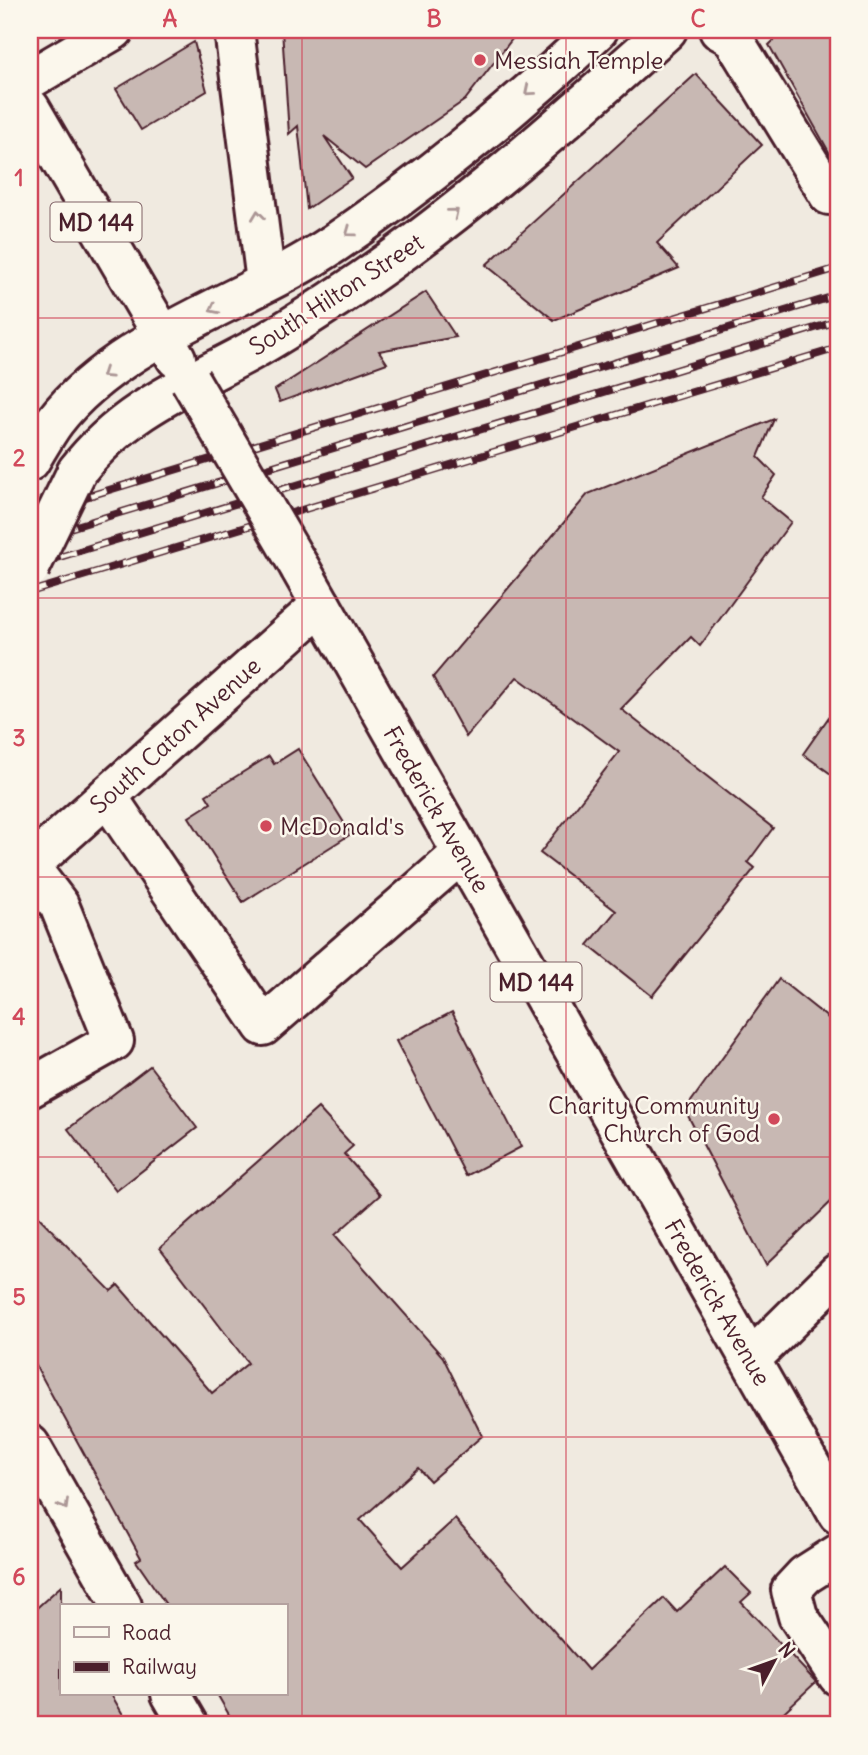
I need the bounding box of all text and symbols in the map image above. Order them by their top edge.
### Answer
text: A [163,4,178,33]
text: B [426,4,442,33]
text: C [690,4,706,33]
place label: Messiah Temple [494,45,664,75]
marker: Messiah Temple [472,52,488,68]
one-way arrow [524,83,537,95]
text: 1 [14,163,24,192]
road number: MD 144 [50,202,142,242]
one-way arrow [250,209,265,221]
one-way arrow [446,209,458,222]
one-way arrow [345,223,358,236]
street label: South Hilton Street [243,226,429,362]
one-way arrow [209,300,221,314]
one-way arrow [101,366,114,378]
text: 2 [13,443,26,472]
street label: South Caton Avenue [83,650,267,820]
street label: Frederick Avenue [377,720,497,898]
text: 3 [12,723,26,752]
place label: McDonald's [280,811,404,841]
marker: McDonald's [258,818,274,834]
road number: MD 144 [490,962,582,1001]
text: 4 [12,1002,26,1031]
place label: Charity Community Church of God [548,1090,760,1148]
marker: Charity Community Church of God [766,1111,782,1127]
street label: Frederick Avenue [658,1213,778,1391]
text: 5 [12,1282,26,1311]
one-way arrow [55,1497,68,1510]
text: 6 [12,1562,26,1591]
legend [60,1604,287,1696]
text: Road [122,1619,171,1646]
north arrow [738,1626,808,1696]
text: N [773,1637,800,1663]
text: Railway [122,1653,197,1680]

